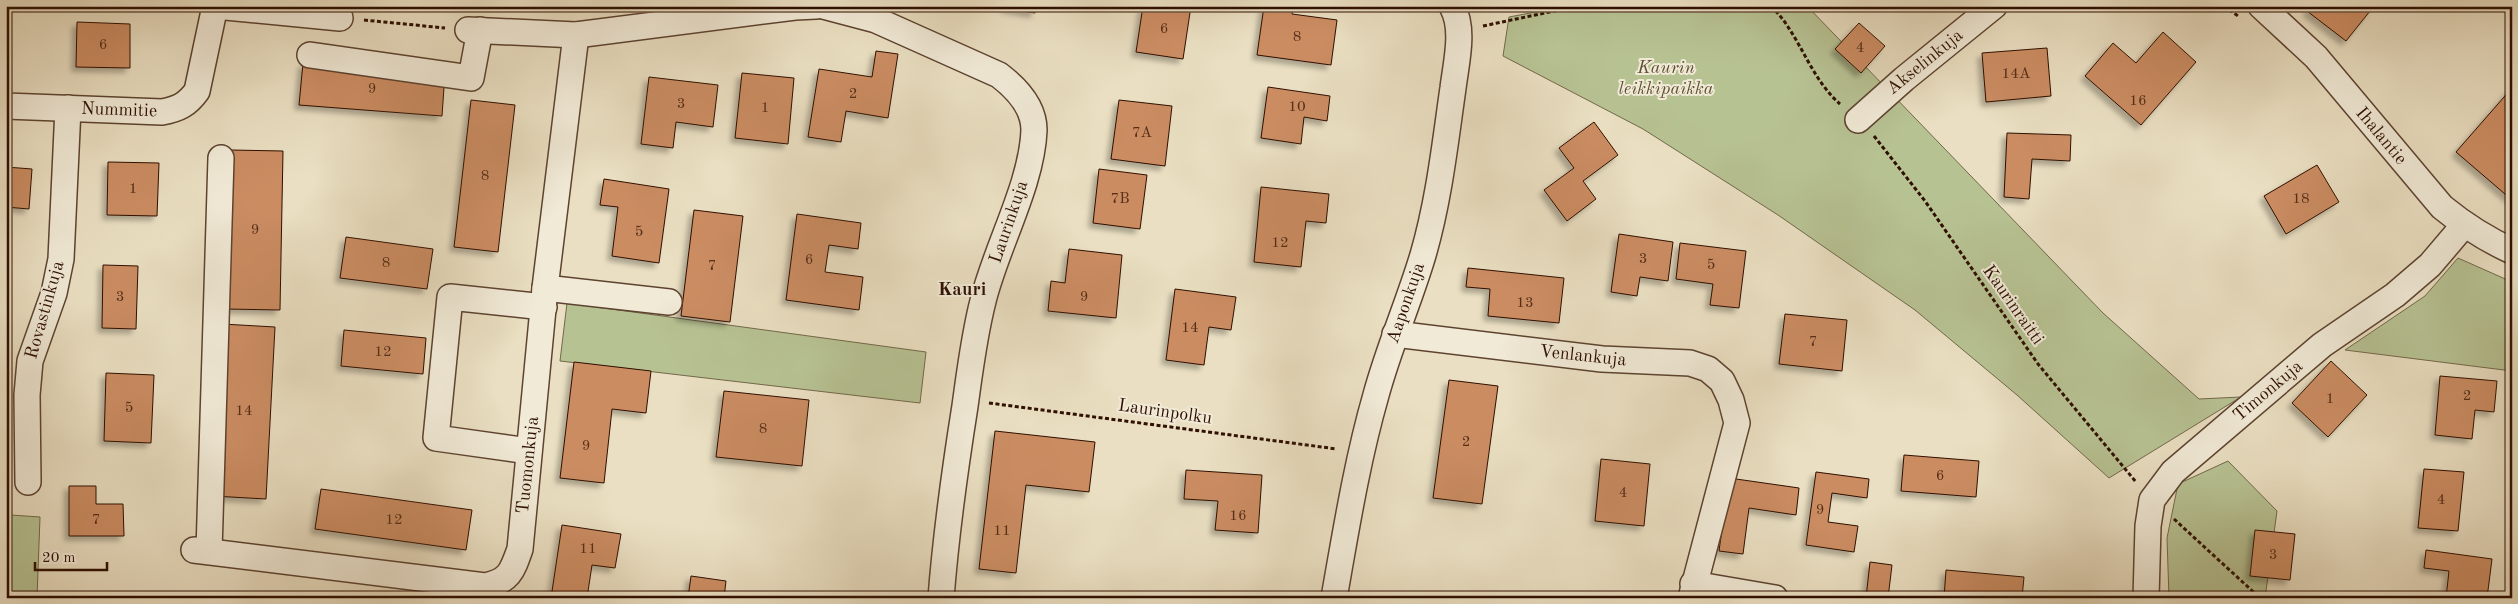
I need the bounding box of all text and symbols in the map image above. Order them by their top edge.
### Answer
house number: 6 [1160,22,1168,37]
street label: Akselinkuja [1883,26,1967,98]
house number: 8 [1293,30,1301,45]
house number: 6 [99,38,107,53]
house number: 4 [1856,41,1864,56]
park label: Kaurin leikkipaikka [1619,59,1714,98]
house number: 14A [2002,67,2031,82]
house number: 9 [368,82,376,97]
house number: 2 [849,87,857,102]
house number: 16 [2129,94,2147,109]
house number: 3 [677,97,685,112]
street label: Nummitie [81,100,157,120]
house number: 10 [1288,100,1306,115]
house number: 1 [761,101,769,116]
street label: Ihalantie [2352,104,2410,168]
house number: 7A [1132,126,1153,141]
house number: 8 [481,169,489,184]
street label: Laurinkuja [986,178,1032,266]
house number: 1 [129,182,137,197]
house number: 7B [1110,192,1130,207]
house number: 18 [2292,192,2310,207]
house number: 9 [251,223,259,238]
house number: 5 [635,225,643,240]
house number: 12 [1271,236,1289,251]
house number: 3 [1639,252,1647,267]
house number: 6 [805,253,813,268]
house number: 8 [382,256,390,271]
house number: 5 [1707,258,1715,273]
street label: Rovastinkuja [22,259,68,361]
house number: 7 [708,259,716,274]
street label: Aaponkuja [1384,260,1428,346]
street label: Kaurinraitti [1979,262,2047,348]
district label: Kauri [938,281,987,300]
house number: 3 [116,290,124,305]
house number: 9 [1080,290,1088,305]
house number: 13 [1516,296,1534,311]
house number: 14 [1181,321,1199,336]
house number: 7 [1809,335,1817,350]
street label: Venlankuja [1539,342,1627,370]
house number: 12 [374,345,392,360]
street label: Timonkuja [2230,357,2306,425]
house number: 2 [2463,389,2471,404]
house number: 1 [2326,392,2334,407]
street label: Laurinpolku [1117,397,1213,428]
house number: 5 [125,401,133,416]
house number: 14 [235,404,253,419]
street label: Tuomonkuja [514,415,542,515]
house number: 8 [759,422,767,437]
house number: 2 [1462,435,1470,450]
house number: 9 [582,439,590,454]
house number: 6 [1936,469,1944,484]
house number: 4 [1619,486,1627,501]
house number: 4 [2437,493,2445,508]
house number: 9 [1816,503,1824,518]
house number: 16 [1229,509,1247,524]
house number: 7 [92,513,100,528]
house number: 12 [385,513,403,528]
house number: 11 [993,524,1011,539]
scale bar [35,539,108,571]
house number: 11 [579,542,597,557]
house number: 3 [2269,548,2277,563]
text: 20 m [42,551,76,566]

